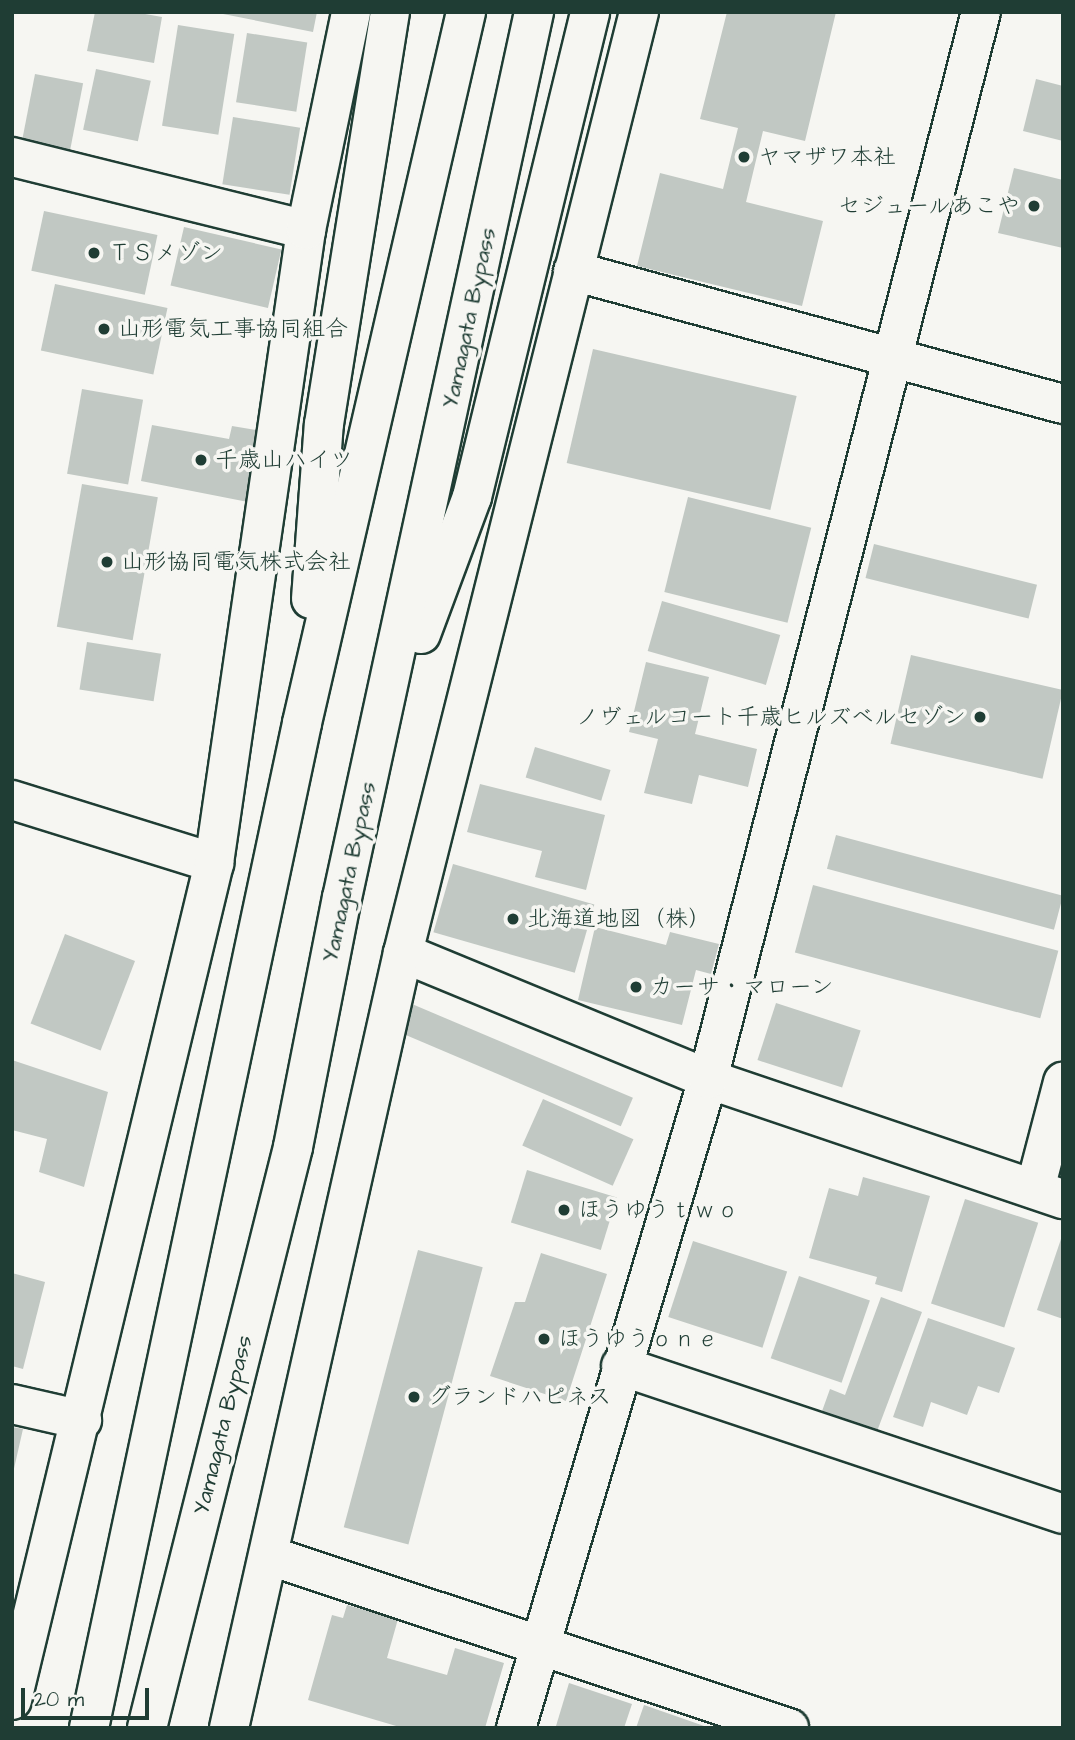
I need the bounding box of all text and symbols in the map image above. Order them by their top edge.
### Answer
place label: ヤマザワ本社 [758,143,896,171]
marker: ヤマザワ本社 [736,149,752,165]
place label: セジュールあこや [836,192,1020,220]
marker: セジュールあこや [1026,198,1042,214]
street label: Yamagata Bypass [436,225,502,411]
place label: ＴＳメゾン [108,239,223,267]
marker: ＴＳメゾン [86,245,102,261]
place label: 山形電気工事協同組合 [118,315,348,343]
marker: 山形電気工事協同組合 [96,321,112,337]
place label: 千歳山ハイツ [215,446,353,474]
marker: 千歳山ハイツ [193,452,209,468]
place label: 山形協同電気株式会社 [121,548,351,576]
marker: 山形協同電気株式会社 [99,554,115,570]
place label: ノヴェルコート千歳ヒルズベルセゾン [575,703,966,731]
marker: ノヴェルコート千歳ヒルズベルセゾン [972,709,988,725]
street label: Yamagata Bypass [316,779,382,965]
place label: 北海道地図（株） [527,905,711,933]
marker: 北海道地図（株） [505,911,521,927]
place label: カーサ・マローン [650,973,834,1001]
marker: カーサ・マローン [628,979,644,995]
place label: ほうゆうｔｗｏ [578,1196,739,1224]
marker: ほうゆうｔｗｏ [556,1202,572,1218]
place label: ほうゆうｏｎｅ [558,1325,719,1353]
marker: ほうゆうｏｎｅ [536,1331,552,1347]
street label: Yamagata Bypass [187,1332,259,1518]
place label: グランドハピネス [428,1383,612,1411]
marker: グランドハピネス [406,1389,422,1405]
scale bar [24,1674,152,1718]
text: 20 m [34,1685,84,1714]

